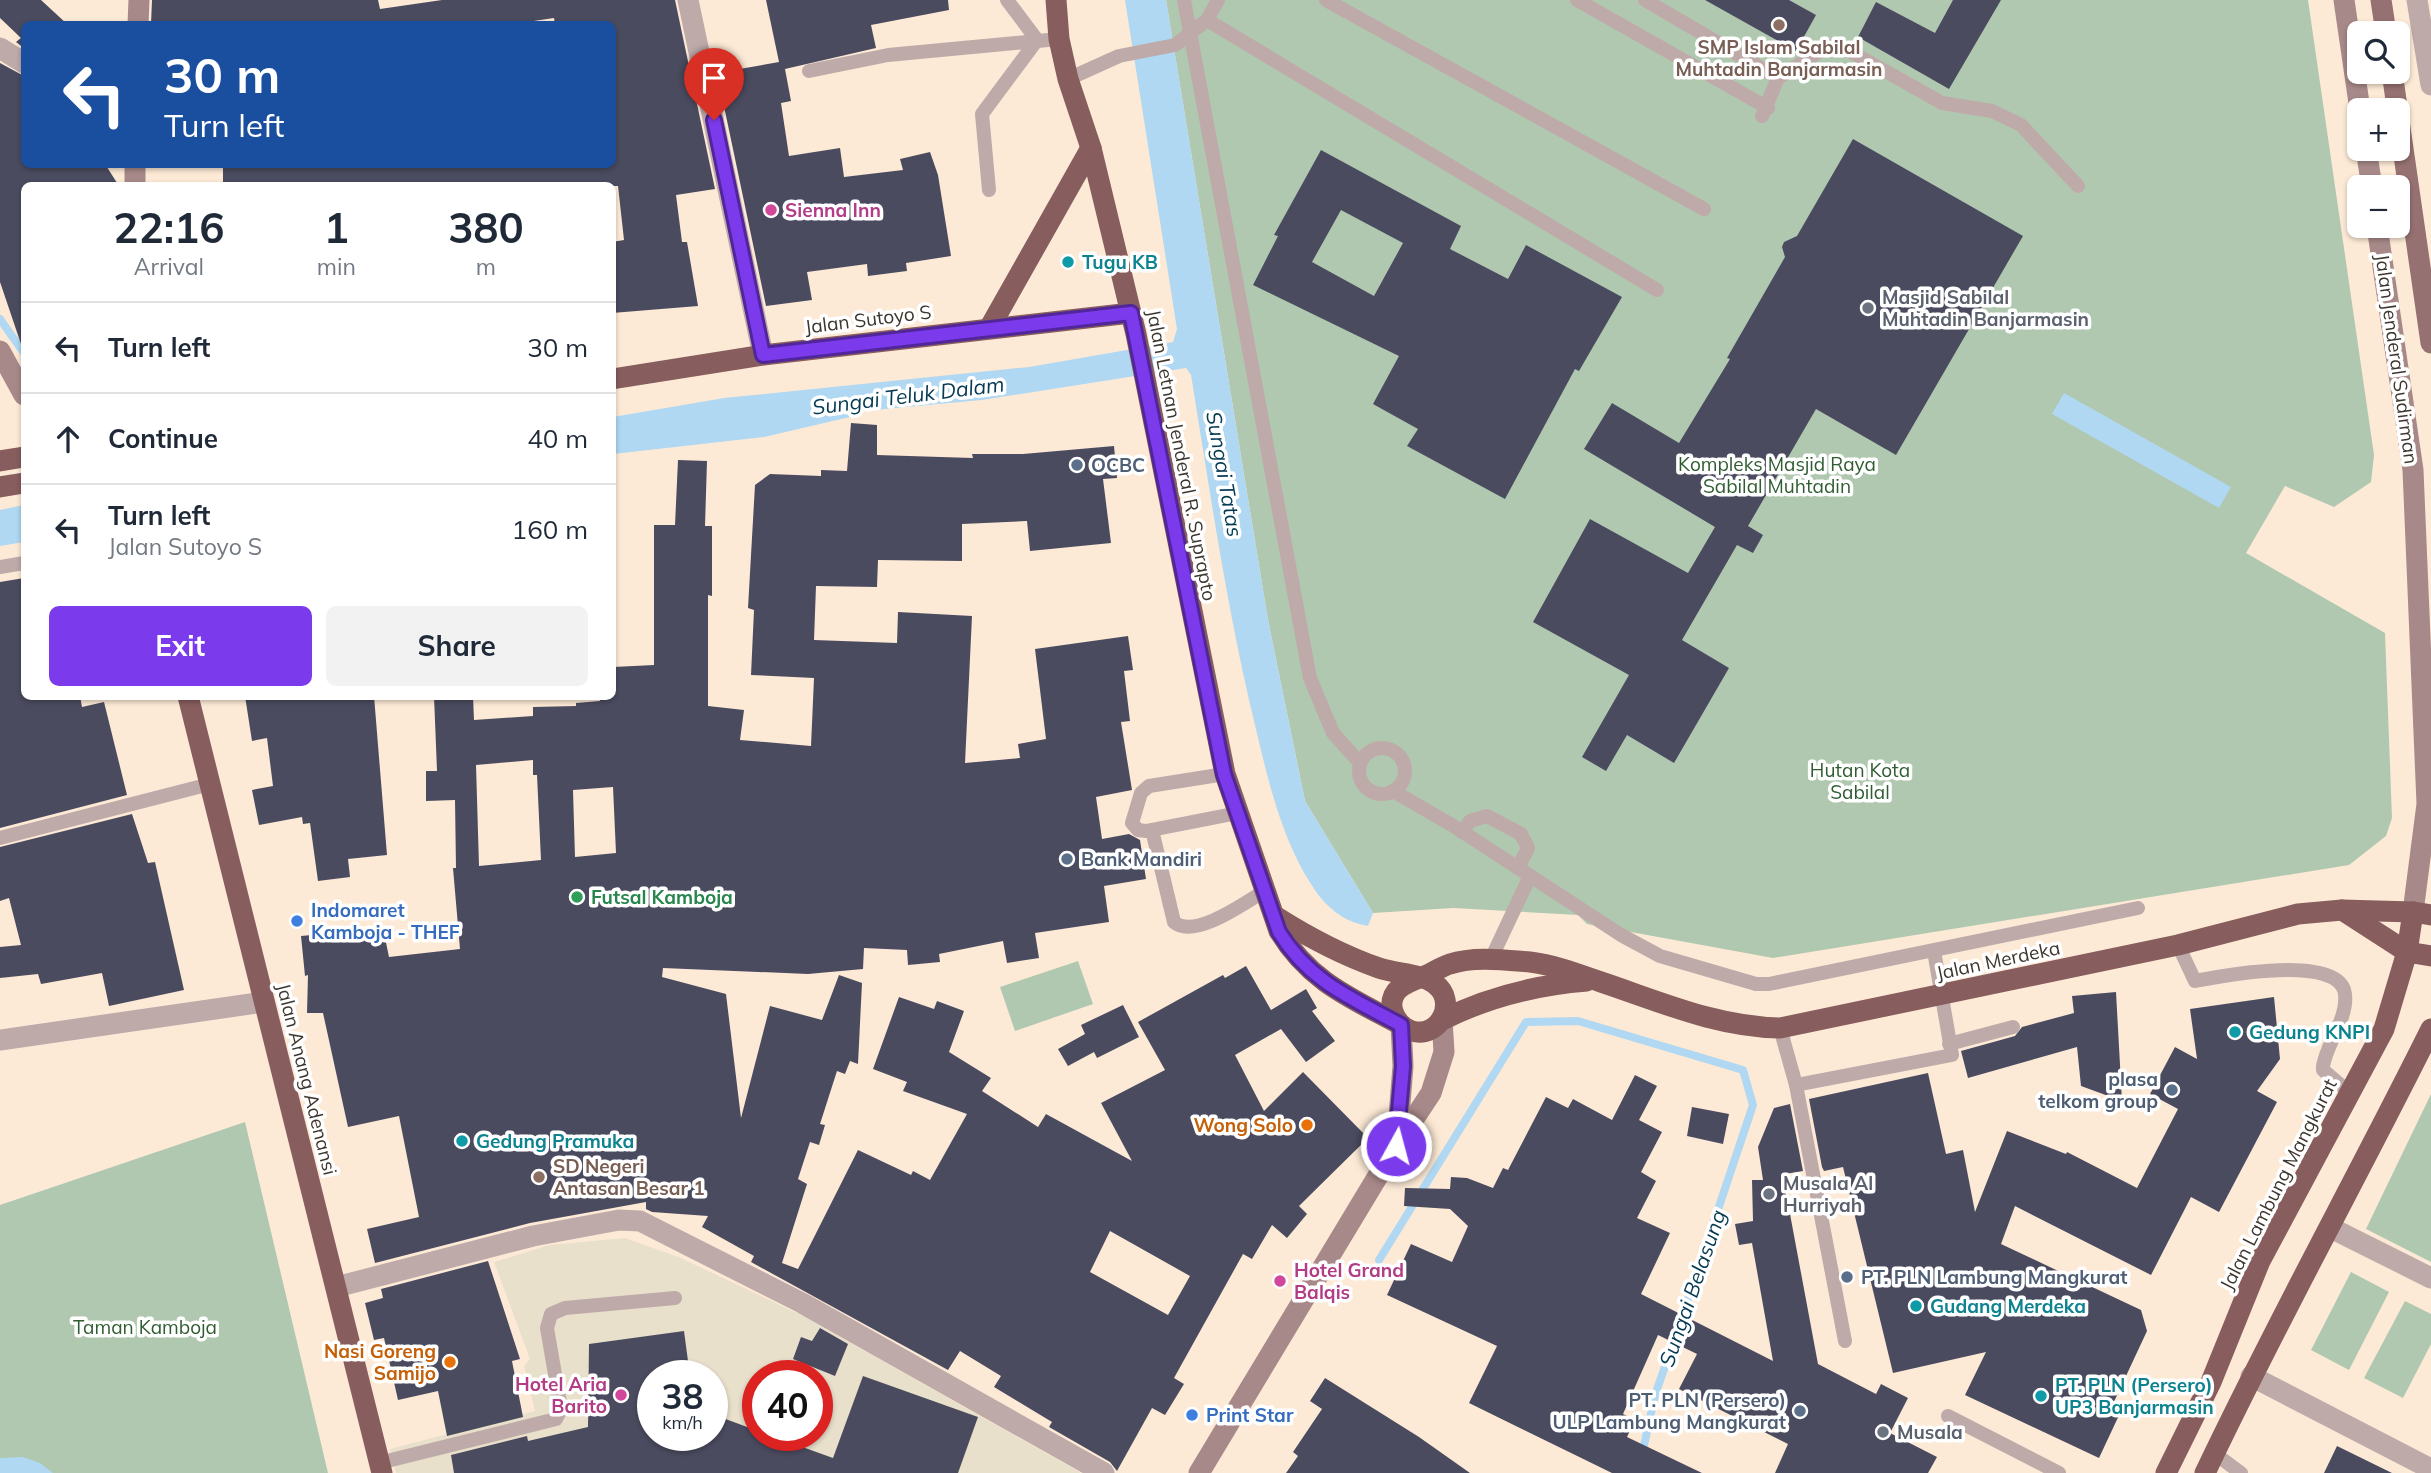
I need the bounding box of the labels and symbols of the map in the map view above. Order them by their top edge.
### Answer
marker: SMP Islam Sabilal Muhtadin Banjarmasin [1771,17,1787,33]
place label: SMP Islam Sabilal Muhtadin Banjarmasin [1675,35,1883,81]
pin [684,48,744,120]
place label: Sienna Inn [785,198,881,222]
marker: Sienna Inn [763,202,779,218]
place label: Tugu KB [1082,250,1158,274]
street label: Jalan Jenderal Sudirman [2370,253,2424,465]
marker: Tugu KB [1060,254,1076,270]
place label: Masjid Sabilal Muhtadin Banjarmasin [1882,285,2089,331]
street label: Jalan Sutoyo S [803,299,933,339]
marker: Masjid Sabilal Muhtadin Banjarmasin [1860,300,1876,316]
street label: Jalan Letnan Jenderal R. Suprapto [1142,307,1222,603]
water label: Sungai Teluk Dalam [810,370,1006,420]
water label: Sungai Tatas [1201,409,1249,539]
park label: Kompleks Masjid Raya Sabilal Muhtadin [1678,452,1876,498]
place label: OCBC [1091,453,1145,477]
marker: OCBC [1069,457,1085,473]
park label: Hutan Kota Sabilal [1810,758,1910,804]
place label: Bank Mandiri [1081,847,1202,871]
marker: Bank Mandiri [1059,851,1075,867]
place label: Futsal Kamboja [591,885,733,909]
marker: Futsal Kamboja [569,889,585,905]
place label: Indomaret Kamboja - THEF [311,898,460,944]
marker: Indomaret Kamboja - THEF [289,913,305,929]
street label: Jalan Merdeka [1934,935,2062,985]
street label: Jalan Anang Adenansi [272,981,342,1177]
place label: Gedung KNPI [2249,1020,2370,1044]
marker: Gedung KNPI [2227,1024,2243,1040]
place label: plasa telkom group [2038,1067,2158,1113]
street label: Jalan Lambung Mangkurat [2214,1074,2342,1294]
marker: plasa telkom group [2164,1082,2180,1098]
position arrow [1359,1109,1433,1183]
place label: Wong Solo [1193,1113,1293,1137]
marker: Wong Solo [1299,1117,1315,1133]
place label: Gedung Pramuka [476,1129,634,1153]
marker: Gedung Pramuka [454,1133,470,1149]
place label: SD Negeri Antasan Besar 1 [553,1154,705,1200]
marker: SD Negeri Antasan Besar 1 [531,1169,547,1185]
place label: Musala Al Hurriyah [1783,1171,1873,1217]
marker: Musala Al Hurriyah [1761,1186,1777,1202]
water label: Sungai Belasung [1653,1206,1731,1370]
place label: Hotel Grand Balqis [1294,1258,1404,1304]
place label: PT. PLN Lambung Mangkurat [1861,1265,2127,1289]
marker: PT. PLN Lambung Mangkurat [1839,1269,1855,1285]
marker: Hotel Grand Balqis [1272,1273,1288,1289]
place label: Gudang Merdeka [1930,1294,2086,1318]
marker: Gudang Merdeka [1908,1298,1924,1314]
park label: Taman Kamboja [73,1315,217,1339]
place label: Nasi Goreng Samijo [324,1339,436,1385]
marker: Nasi Goreng Samijo [442,1354,458,1370]
speed limit sign: 40 [742,1360,833,1451]
place label: Hotel Aria Barito [515,1372,607,1418]
place label: PT. PLN (Persero) UP3 Banjarmasin [2055,1373,2214,1419]
marker: Hotel Aria Barito [613,1387,629,1403]
place label: PT. PLN (Persero) ULP Lambung Mangkurat [1553,1388,1786,1434]
marker: PT. PLN (Persero) UP3 Banjarmasin [2033,1388,2049,1404]
place label: Print Star [1206,1403,1294,1427]
marker: PT. PLN (Persero) ULP Lambung Mangkurat [1792,1403,1808,1419]
marker: Print Star [1184,1407,1200,1423]
place label: Musala [1897,1420,1963,1444]
marker: Musala [1875,1424,1891,1440]

